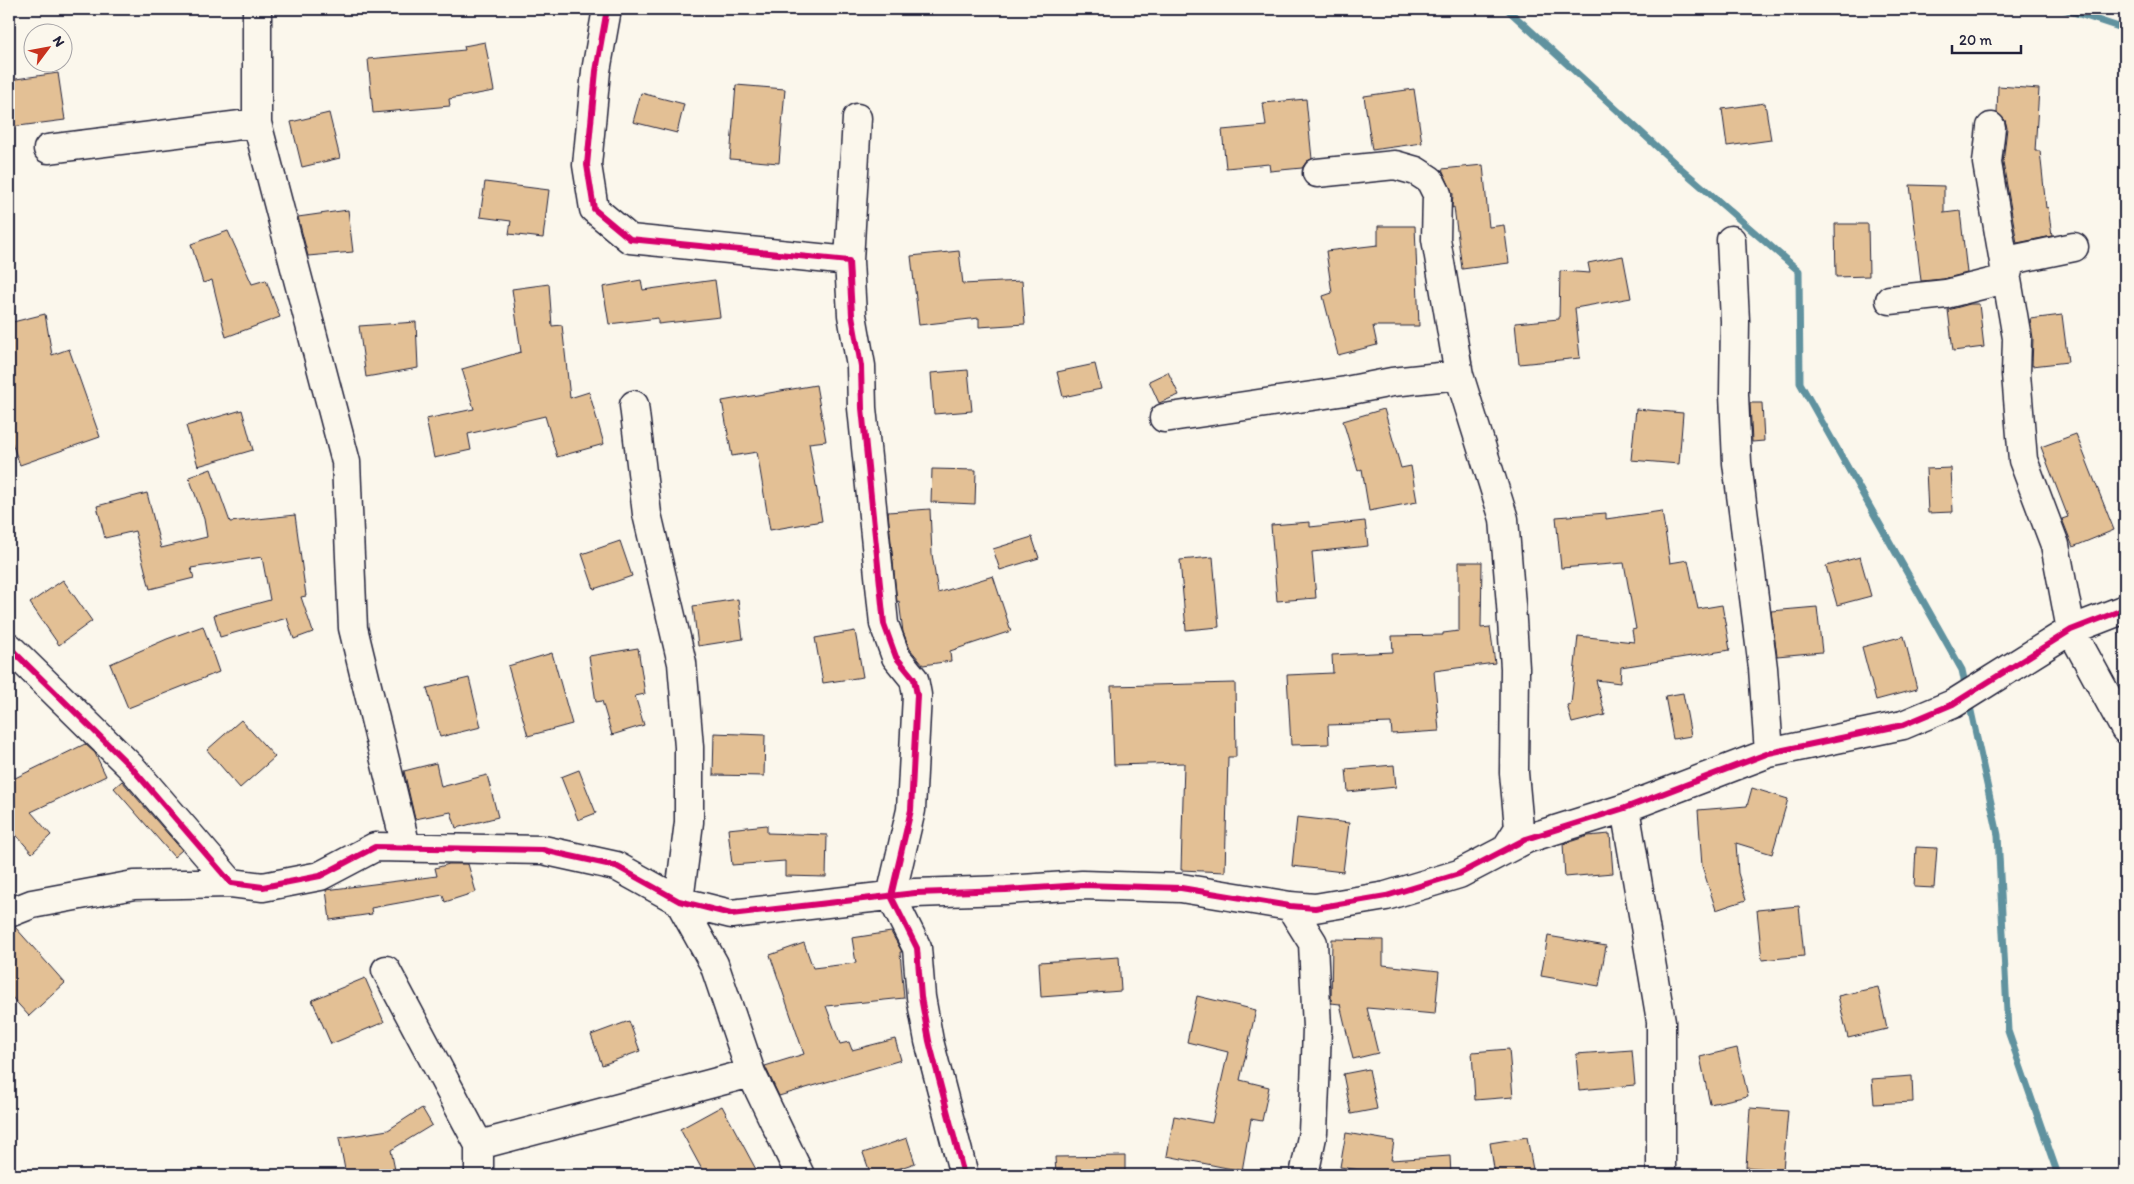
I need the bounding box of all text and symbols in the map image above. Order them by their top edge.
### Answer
north arrow [22,22,72,72]
scale bar [1952,22,2020,54]
text: 20 m [1959,31,1993,49]
text: N [49,33,68,50]

